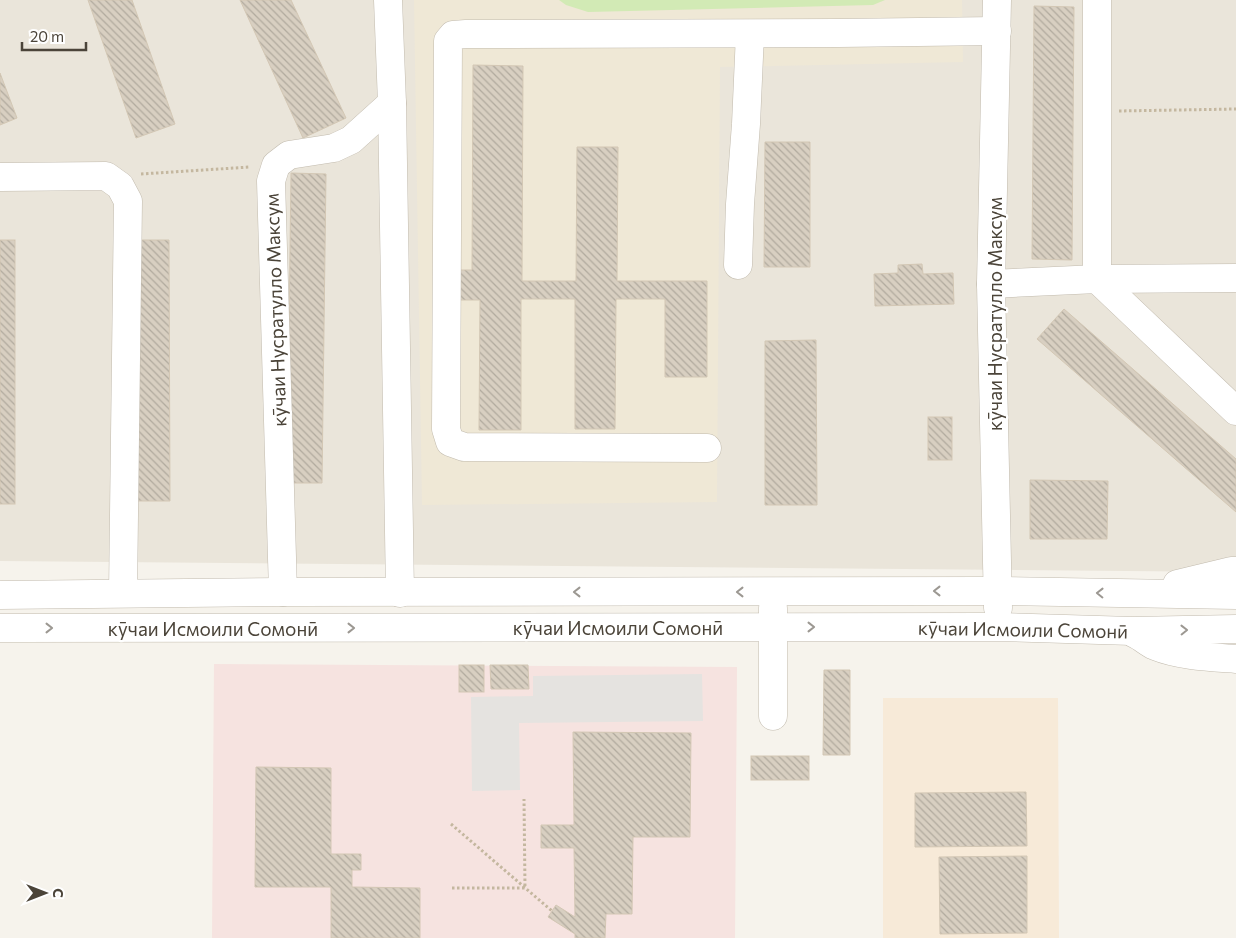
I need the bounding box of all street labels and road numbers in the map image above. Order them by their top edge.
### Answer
street label: кӯчаи Нусратулло Максум [259,193,291,427]
street label: кӯчаи Нусратулло Максум [983,197,1006,431]
street label: кӯчаи Исмоили Сомонӣ [513,616,723,639]
street label: кӯчаи Исмоили Сомонӣ [918,616,1128,642]
street label: кӯчаи Исмоили Сомонӣ [108,617,318,640]

